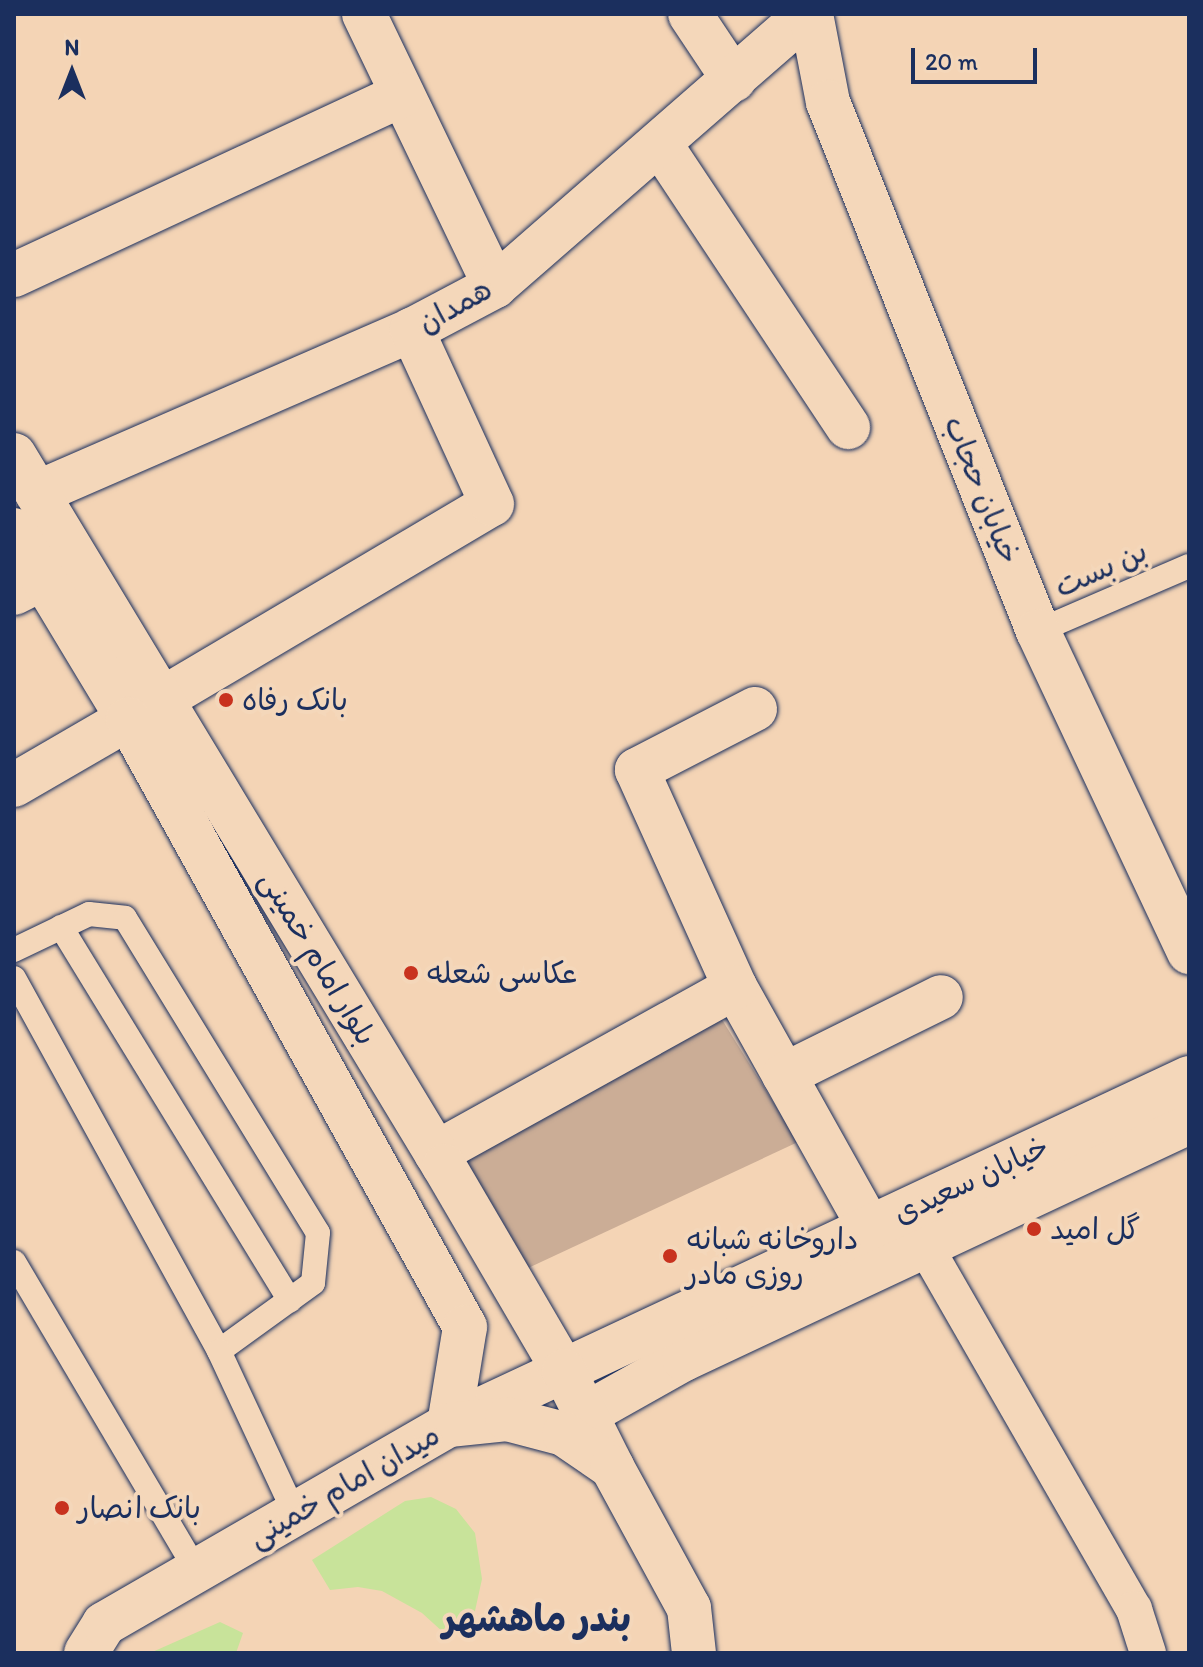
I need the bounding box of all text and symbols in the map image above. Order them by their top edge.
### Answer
north arrow [32,32,112,112]
scale bar [915,32,1041,82]
text: N [65,34,79,61]
text: 20 m [925,47,978,76]
street label: همدان [412,271,498,341]
street label: خیابان حجاب [936,411,1028,569]
street label: بن بست [1049,533,1153,605]
place label: بانک رفاه [242,682,348,718]
marker: بانک رفاه [217,691,235,709]
street label: بلوار امام خمینی [252,864,384,1052]
place label: عکاسی شعله [427,955,578,991]
marker: عکاسی شعله [402,964,420,982]
street label: خیابان سعیدی [888,1128,1054,1232]
place label: گل امید [1050,1211,1140,1247]
marker: گل امید [1025,1220,1043,1238]
place label: داروخانه شبانه روزی مادر [686,1221,859,1292]
marker: داروخانه شبانه روزی مادر [661,1247,679,1265]
street label: میدان امام خمینی [242,1417,446,1555]
place label: بانک انصار [78,1490,201,1526]
marker: بانک انصار [53,1499,71,1517]
district label: بندر ماهشهر [443,1596,631,1642]

